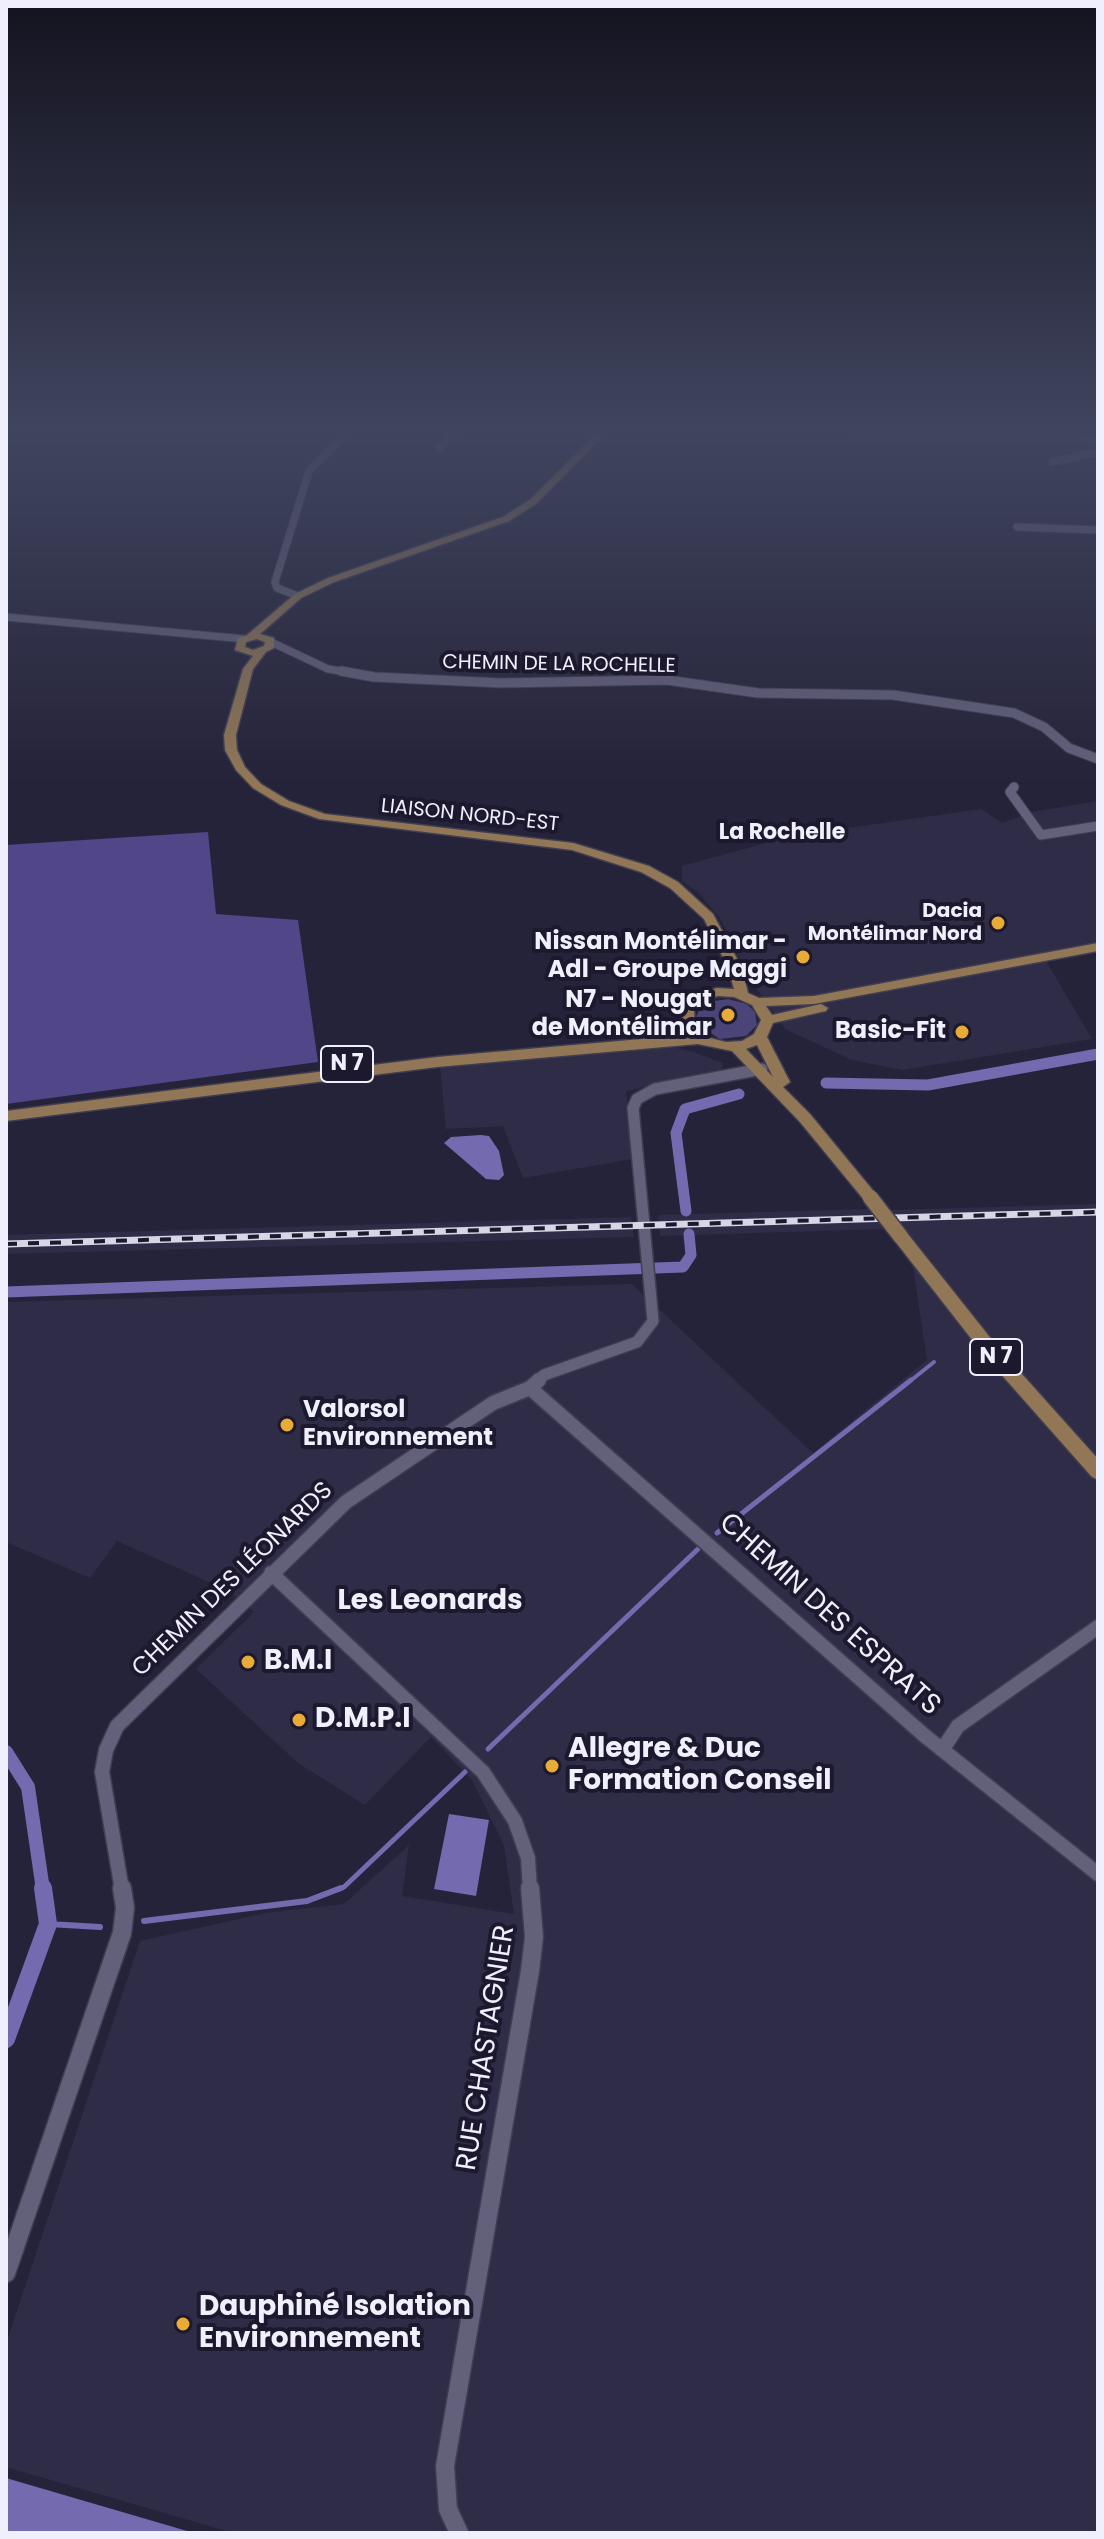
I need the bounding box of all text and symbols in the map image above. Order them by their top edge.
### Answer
street label: CHEMIN DE LA ROCHELLE [442,651,676,679]
street label: LIAISON NORD-EST [380,795,560,837]
district label: La Rochelle [719,820,845,846]
place label: Dacia Montélimar Nord [808,900,982,947]
marker: Dacia Montélimar Nord [989,914,1007,932]
place label: Nissan Montélimar - Adl - Groupe Maggi [534,929,787,985]
marker: Nissan Montélimar - Adl - Groupe Maggi [794,948,812,966]
place label: N7 - Nougat de Montélimar [532,987,712,1043]
marker: N7 - Nougat de Montélimar [719,1006,737,1024]
place label: Basic-Fit [835,1018,946,1046]
marker: Basic-Fit [953,1023,971,1041]
road number: N 7 [321,1046,373,1082]
road number: N 7 [970,1339,1022,1375]
place label: Valorsol Environnement [303,1397,493,1453]
marker: Valorsol Environnement [278,1416,296,1434]
street label: CHEMIN DES LÉONARDS [127,1477,339,1683]
street label: CHEMIN DES ESPRATS [711,1507,947,1723]
district label: Les Leonards [337,1585,523,1619]
place label: B.M.I [264,1645,332,1679]
marker: B.M.I [239,1653,257,1671]
place label: D.M.P.I [315,1703,410,1737]
marker: D.M.P.I [290,1711,308,1729]
place label: Allegre & Duc Formation Conseil [568,1733,832,1799]
marker: Allegre & Duc Formation Conseil [543,1757,561,1775]
street label: RUE CHASTAGNIER [451,1923,523,2173]
place label: Dauphiné Isolation Environnement [199,2291,471,2357]
marker: Dauphiné Isolation Environnement [174,2315,192,2333]

